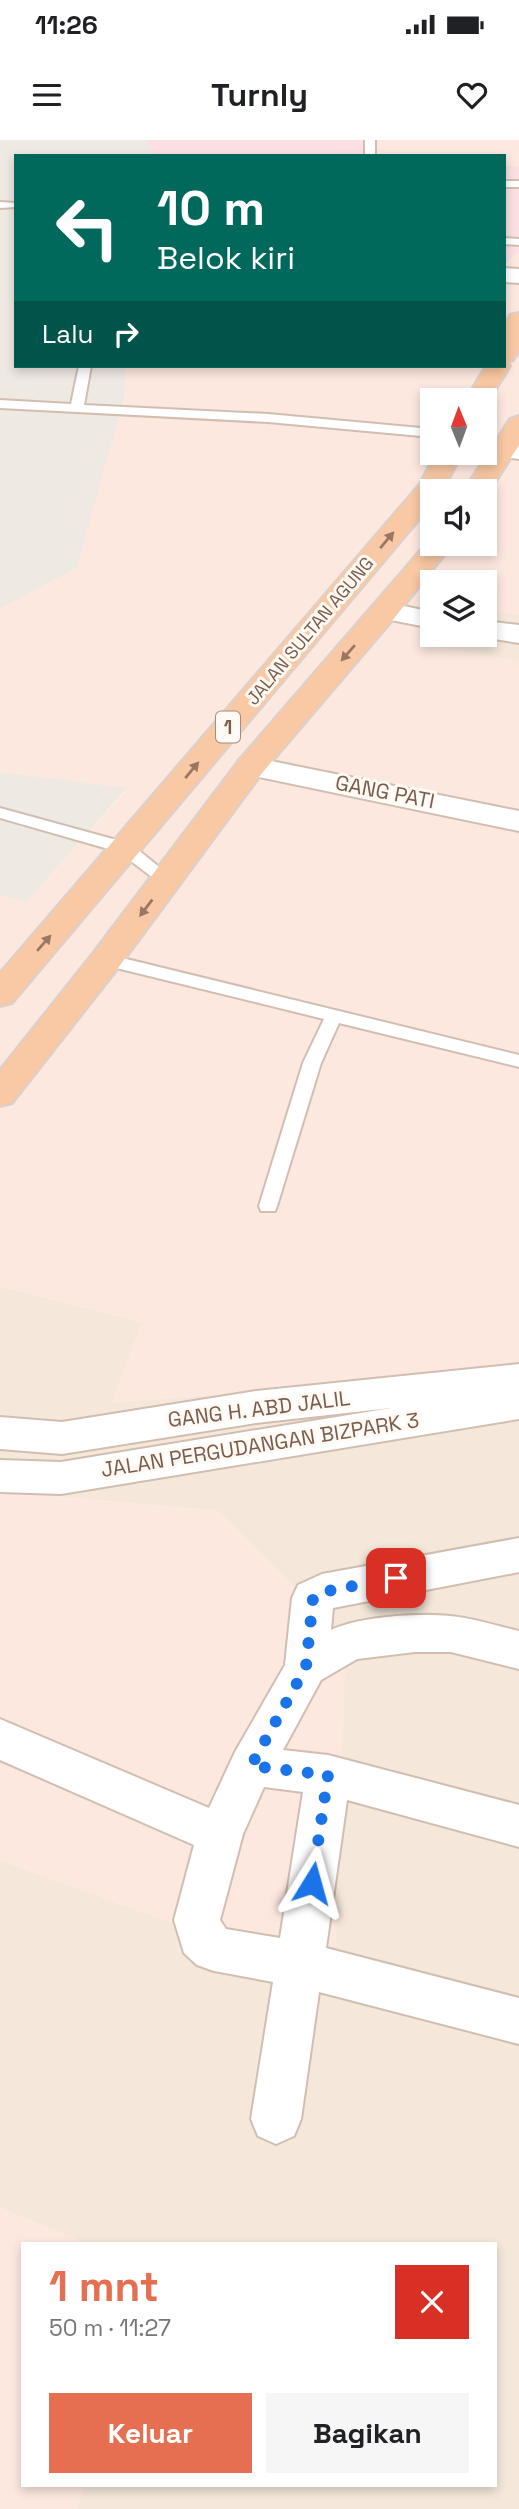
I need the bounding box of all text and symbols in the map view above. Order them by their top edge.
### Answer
text: 11:26 [35,8,98,42]
text: Turnly [211,75,308,115]
icon: menu [28,76,66,114]
icon: heart [453,76,491,114]
text: 10 m [157,177,265,239]
icon: left [42,182,133,273]
text: Belok kiri [157,238,295,278]
icon: right [107,315,145,353]
text: Lalu [42,317,93,351]
north arrow [420,388,497,466]
map controls [420,388,497,647]
button: sound [420,479,497,556]
one-way arrow [379,532,394,549]
street label: JALAN SULTAN AGUNG [241,552,378,709]
button: layers [420,570,497,647]
one-way arrow [341,645,356,662]
road number: 1 [216,712,240,742]
one-way arrow [184,761,199,778]
street label: GANG PATI [333,769,437,814]
one-way arrow [138,898,153,916]
one-way arrow [36,934,51,951]
street label: GANG H. ABD JALIL [166,1384,352,1433]
street label: JALAN PERGUDANGAN BIZPARK 3 [99,1406,421,1483]
pin [366,1548,426,1608]
icon: arrive [377,1559,415,1597]
position arrow [275,1846,349,1920]
text: 1 mnt [49,2260,159,2313]
button: close [395,2265,469,2339]
text: 50 m · 11:27 [49,2313,171,2343]
button: Keluar [49,2393,252,2473]
button: Bagikan [266,2393,469,2473]

